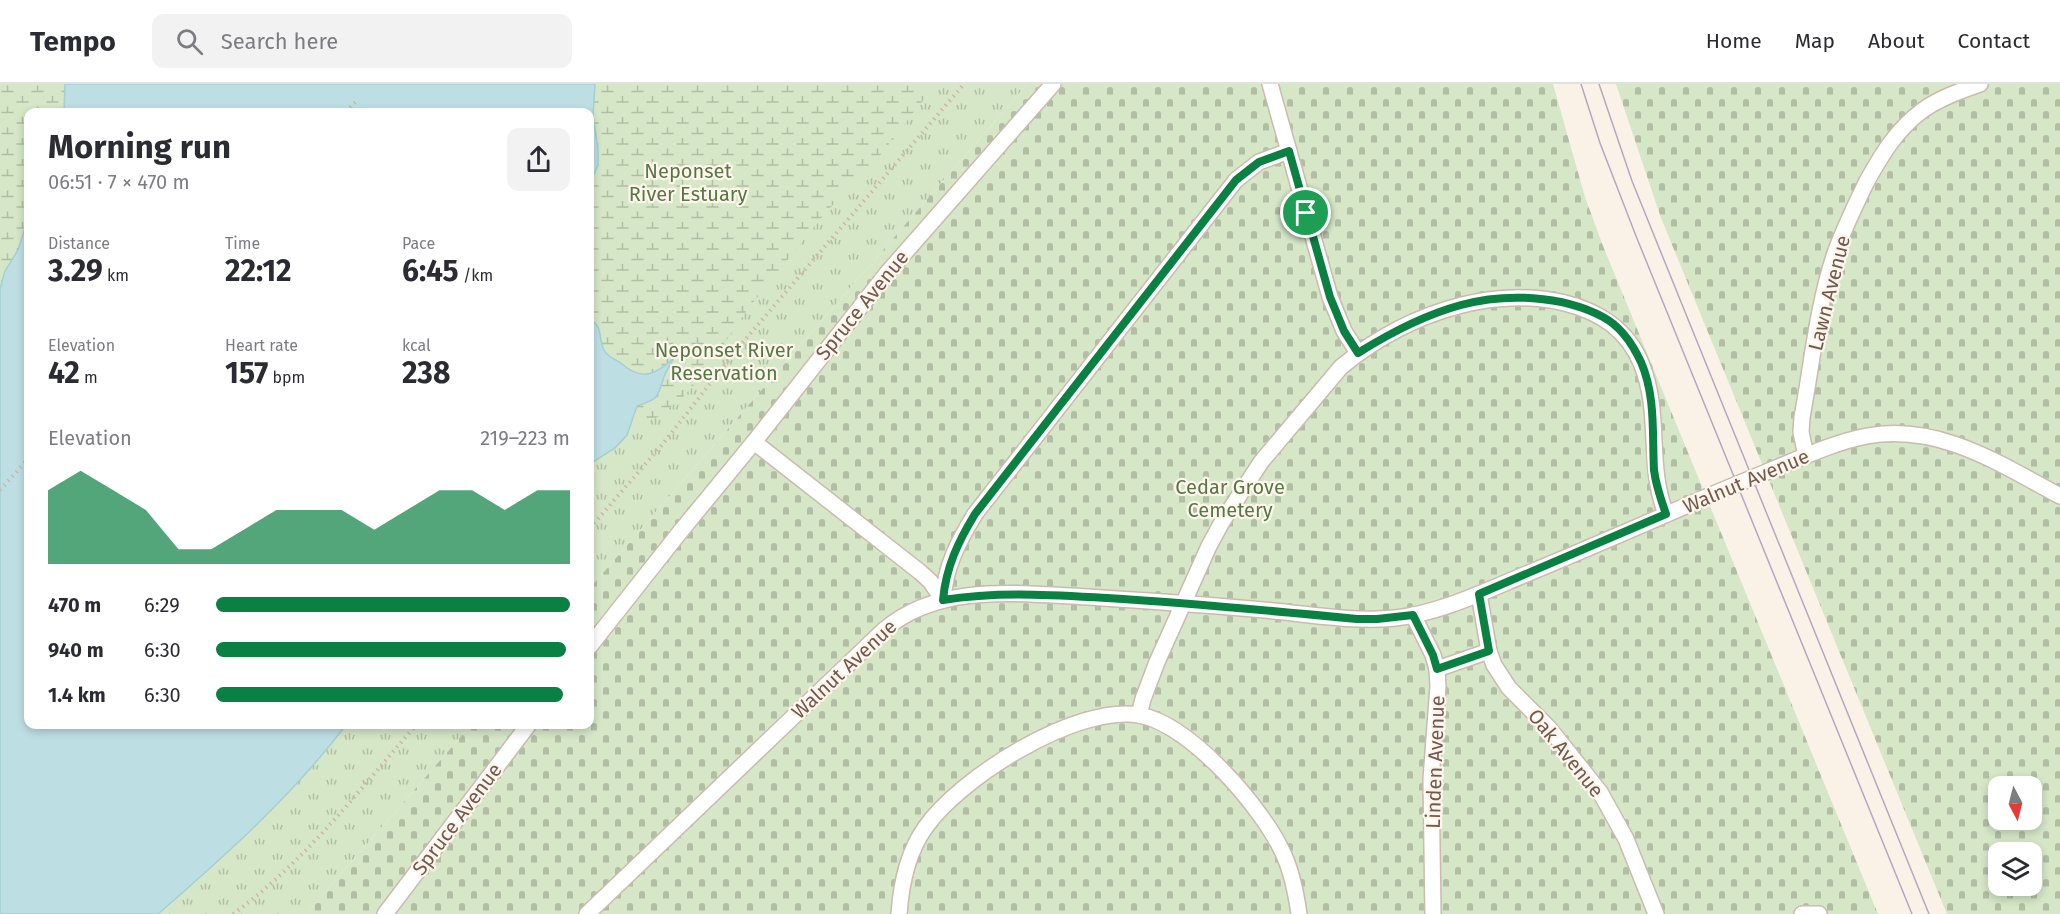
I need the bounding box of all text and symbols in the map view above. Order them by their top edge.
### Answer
search box [152,14,572,68]
text: Tempo [30,25,116,58]
icon: search [173,25,206,58]
text: Search here [221,28,338,55]
text: Home [1706,28,1762,54]
text: Map [1795,28,1835,54]
text: About [1868,28,1925,54]
text: Contact [1958,28,2030,54]
text: Morning run [48,127,231,167]
button: share [507,128,570,191]
park label: Neponset River Estuary [629,159,747,206]
text: 06:51 · 7 × 470 m [48,170,190,194]
pin [1280,187,1331,238]
icon: arrive [1289,196,1322,229]
street label: Lawn Avenue [1803,233,1855,353]
text: Distance [48,234,110,253]
text: Time [225,234,260,253]
text: Pace [402,234,435,253]
street label: Spruce Avenue [811,245,913,365]
text: 3.29 [48,253,103,289]
text: 22:12 [225,253,292,289]
text: 6:45 [402,253,459,289]
text: km [103,266,129,285]
text: /km [459,266,493,285]
text: Elevation [48,336,115,355]
text: Heart rate [225,336,298,355]
text: kcal [402,336,431,355]
park label: Neponset River Reservation [655,338,794,385]
text: 42 [48,355,80,391]
text: 157 [225,355,268,391]
text: 238 [402,355,450,391]
text: m [80,368,98,387]
text: bpm [268,368,305,387]
text: Elevation [48,426,132,450]
text: 219–223 m [480,426,570,450]
street label: Walnut Avenue [1679,444,1813,518]
park label: Cedar Grove Cemetery [1175,475,1285,522]
text: 470 m [48,593,101,617]
text: 6:29 [144,593,180,617]
street label: Walnut Avenue [787,614,901,724]
text: 940 m [48,638,104,662]
text: 6:30 [144,638,181,662]
text: 1.4 km [48,683,106,707]
text: 6:30 [144,683,181,707]
street label: Linden Avenue [1421,695,1449,829]
street label: Oak Avenue [1523,704,1609,802]
street label: Spruce Avenue [407,758,507,880]
north arrow [1988,776,2042,830]
map controls [1988,776,2042,896]
button: layers [1988,842,2042,896]

